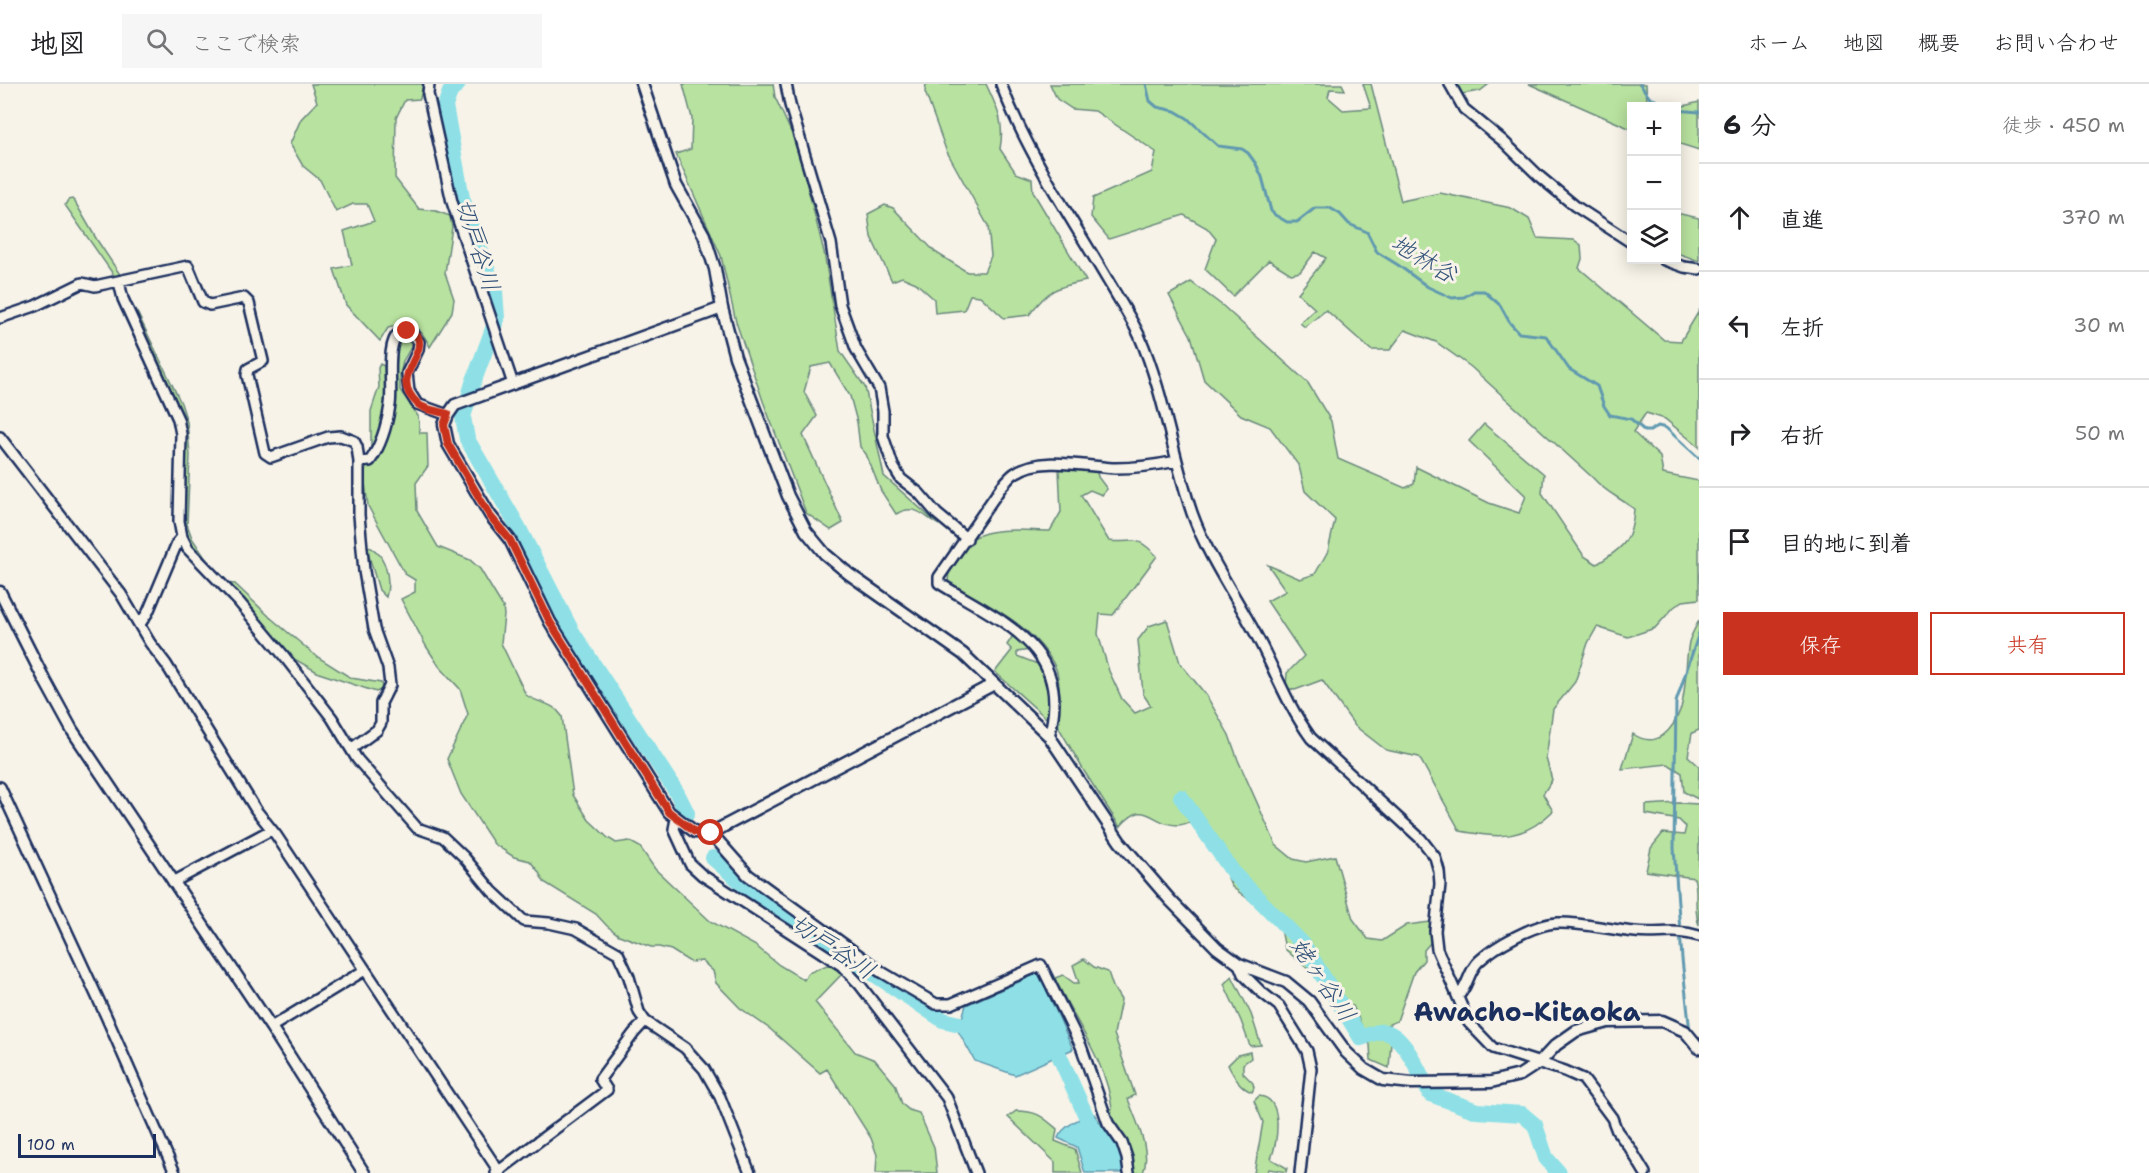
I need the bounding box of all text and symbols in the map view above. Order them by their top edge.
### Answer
search box [122,14,542,68]
text: 地図 [30,24,86,62]
icon: search [143,25,176,58]
text: ここで検索 [191,29,301,58]
text: ホーム [1748,29,1810,57]
text: 地図 [1843,29,1885,57]
text: 概要 [1918,29,1960,57]
text: お問い合わせ [1993,29,2119,57]
map controls [1627,102,1681,264]
button: + [1627,102,1681,156]
text: 6 分 [1723,107,1776,142]
text: 徒歩 · 450 m [2002,112,2125,138]
button: − [1627,156,1681,210]
water label: 切戸谷川 [449,194,507,296]
icon: ahead [1723,201,1756,234]
text: 370 m [2061,204,2125,230]
text: 直進 [1780,205,1824,234]
button: layers [1627,210,1681,264]
water label: 地林谷 [1385,227,1464,292]
icon: left [1723,309,1756,342]
text: 30 m [2073,312,2125,338]
text: 左折 [1780,313,1824,342]
route end [393,317,419,343]
icon: right [1723,417,1756,450]
text: 50 m [2075,420,2125,446]
text: 右折 [1780,421,1824,450]
icon: arrive [1723,525,1756,558]
text: 目的地に到着 [1780,529,1912,558]
button: 保存 [1723,612,1918,675]
button: 共有 [1930,612,2125,675]
route start [697,819,723,845]
water label: 切戸谷川 [784,907,882,987]
water label: 姥ヶ谷川 [1283,931,1363,1029]
district label: Awacho-Kitaoka [1413,994,1641,1029]
scale bar [18,1131,156,1158]
text: 100 m [27,1134,75,1155]

